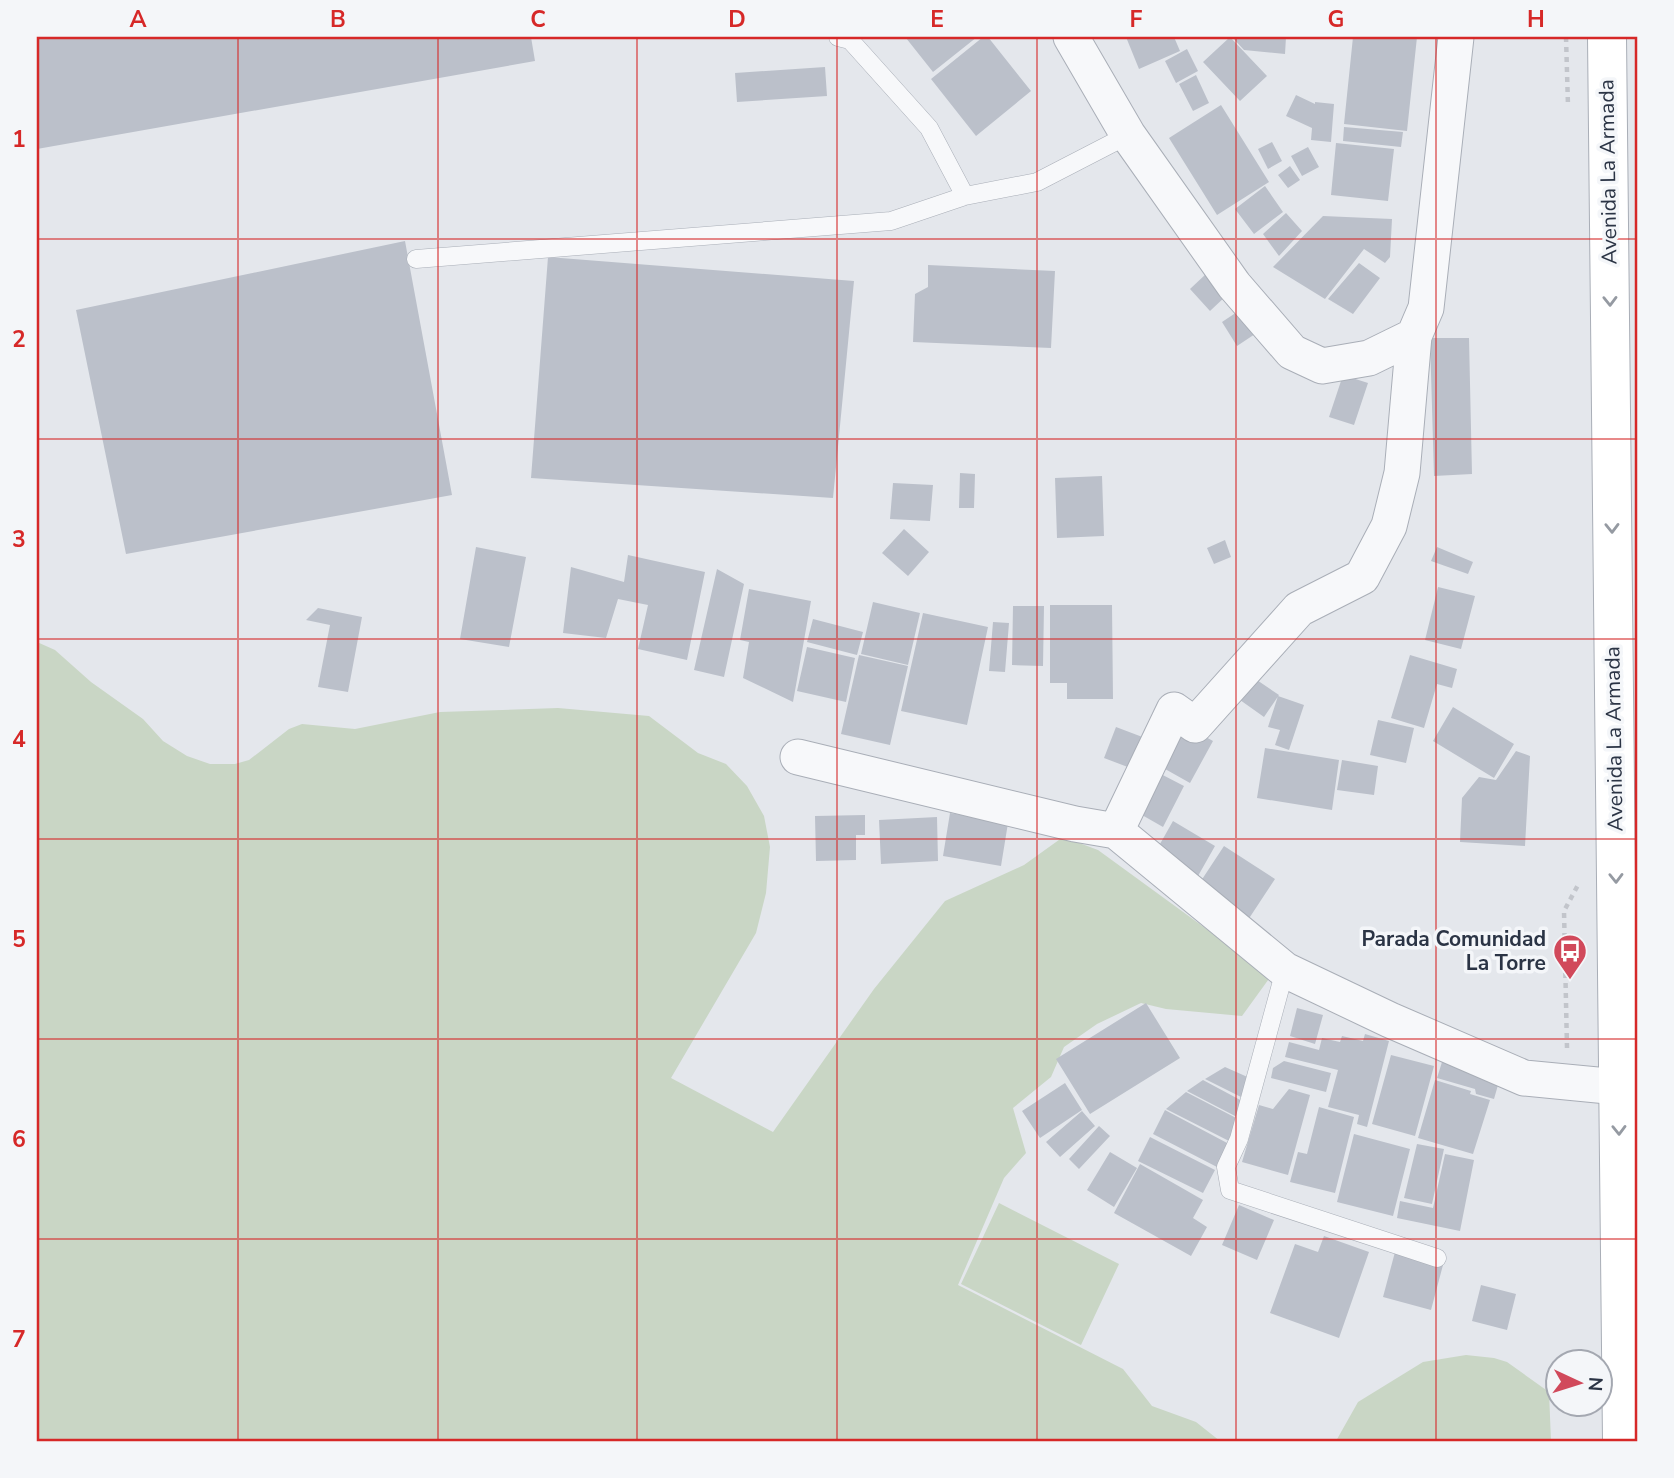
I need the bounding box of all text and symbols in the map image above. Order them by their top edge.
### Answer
text: A [129,4,147,35]
text: B [330,4,346,35]
text: C [530,4,546,35]
text: D [728,4,746,35]
text: E [930,4,944,35]
text: F [1130,4,1143,35]
text: G [1328,4,1344,35]
text: H [1527,4,1545,35]
street label: Avenida La Armada [1592,79,1624,265]
text: 1 [12,124,26,155]
one-way arrow [1602,296,1618,307]
text: 2 [12,324,26,355]
text: 3 [12,524,26,555]
one-way arrow [1604,524,1620,534]
street label: Avenida La Armada [1598,646,1630,832]
text: 4 [12,724,26,755]
one-way arrow [1608,874,1624,884]
text: 5 [12,924,26,955]
place label: Parada Comunidad La Torre [1361,925,1546,977]
bus stop icon: Parada Comunidad La Torre [1551,932,1589,981]
text: 6 [12,1124,26,1155]
one-way arrow [1611,1125,1626,1136]
text: 7 [12,1324,26,1355]
north arrow [1544,1348,1614,1418]
text: N [1581,1376,1608,1392]

